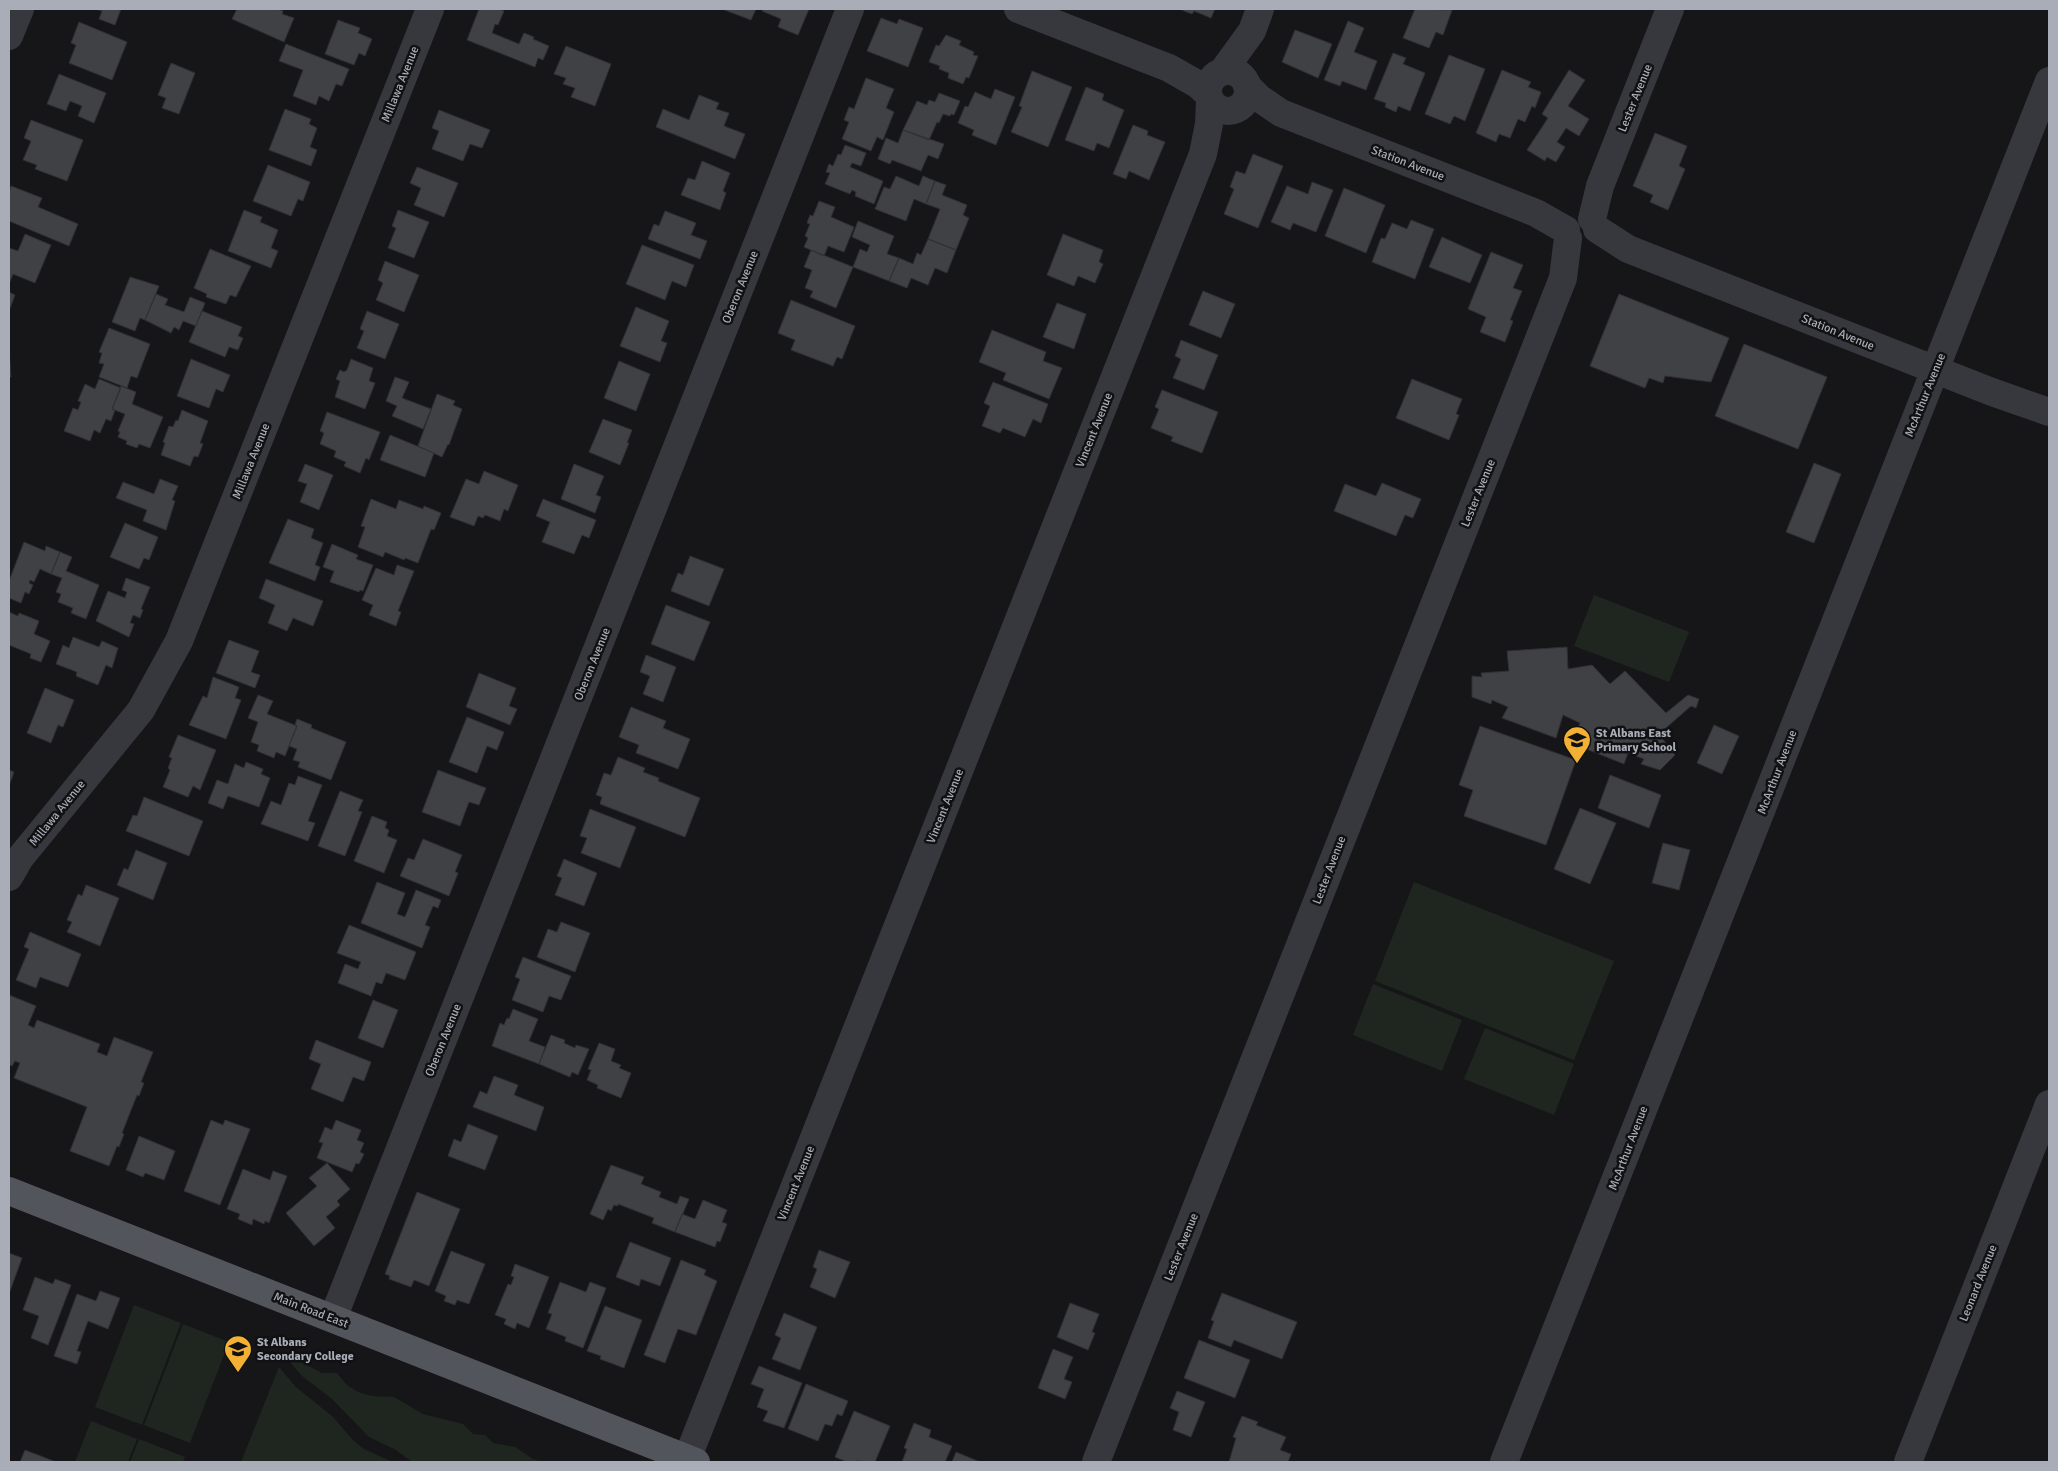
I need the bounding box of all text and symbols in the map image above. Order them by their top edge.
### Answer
street label: Millawa Avenue [378,44,423,124]
street label: Lester Avenue [1615,62,1656,134]
street label: Station Avenue [1369,143,1447,184]
street label: Oberon Avenue [719,249,762,326]
street label: Station Avenue [1799,311,1876,354]
street label: McArthur Avenue [1902,351,1949,439]
street label: Vincent Avenue [1073,391,1116,470]
street label: Millawa Avenue [229,421,274,501]
street label: Lester Avenue [1458,457,1499,529]
street label: Oberon Avenue [571,626,614,703]
school or university icon: St Albans East Primary School [1562,725,1592,764]
place label: St Albans East Primary School [1596,726,1677,755]
street label: McArthur Avenue [1754,728,1800,817]
street label: Vincent Avenue [924,767,967,846]
street label: Millawa Avenue [26,777,89,849]
street label: Lester Avenue [1310,834,1349,906]
street label: Oberon Avenue [422,1002,465,1079]
street label: McArthur Avenue [1605,1104,1651,1193]
street label: Vincent Avenue [775,1144,818,1223]
street label: Lester Avenue [1161,1211,1202,1283]
street label: Leonard Avenue [1956,1243,2001,1324]
street label: Main Road East [271,1289,350,1332]
school or university icon: St Albans Secondary College [223,1334,253,1373]
place label: St Albans Secondary College [257,1335,354,1364]

